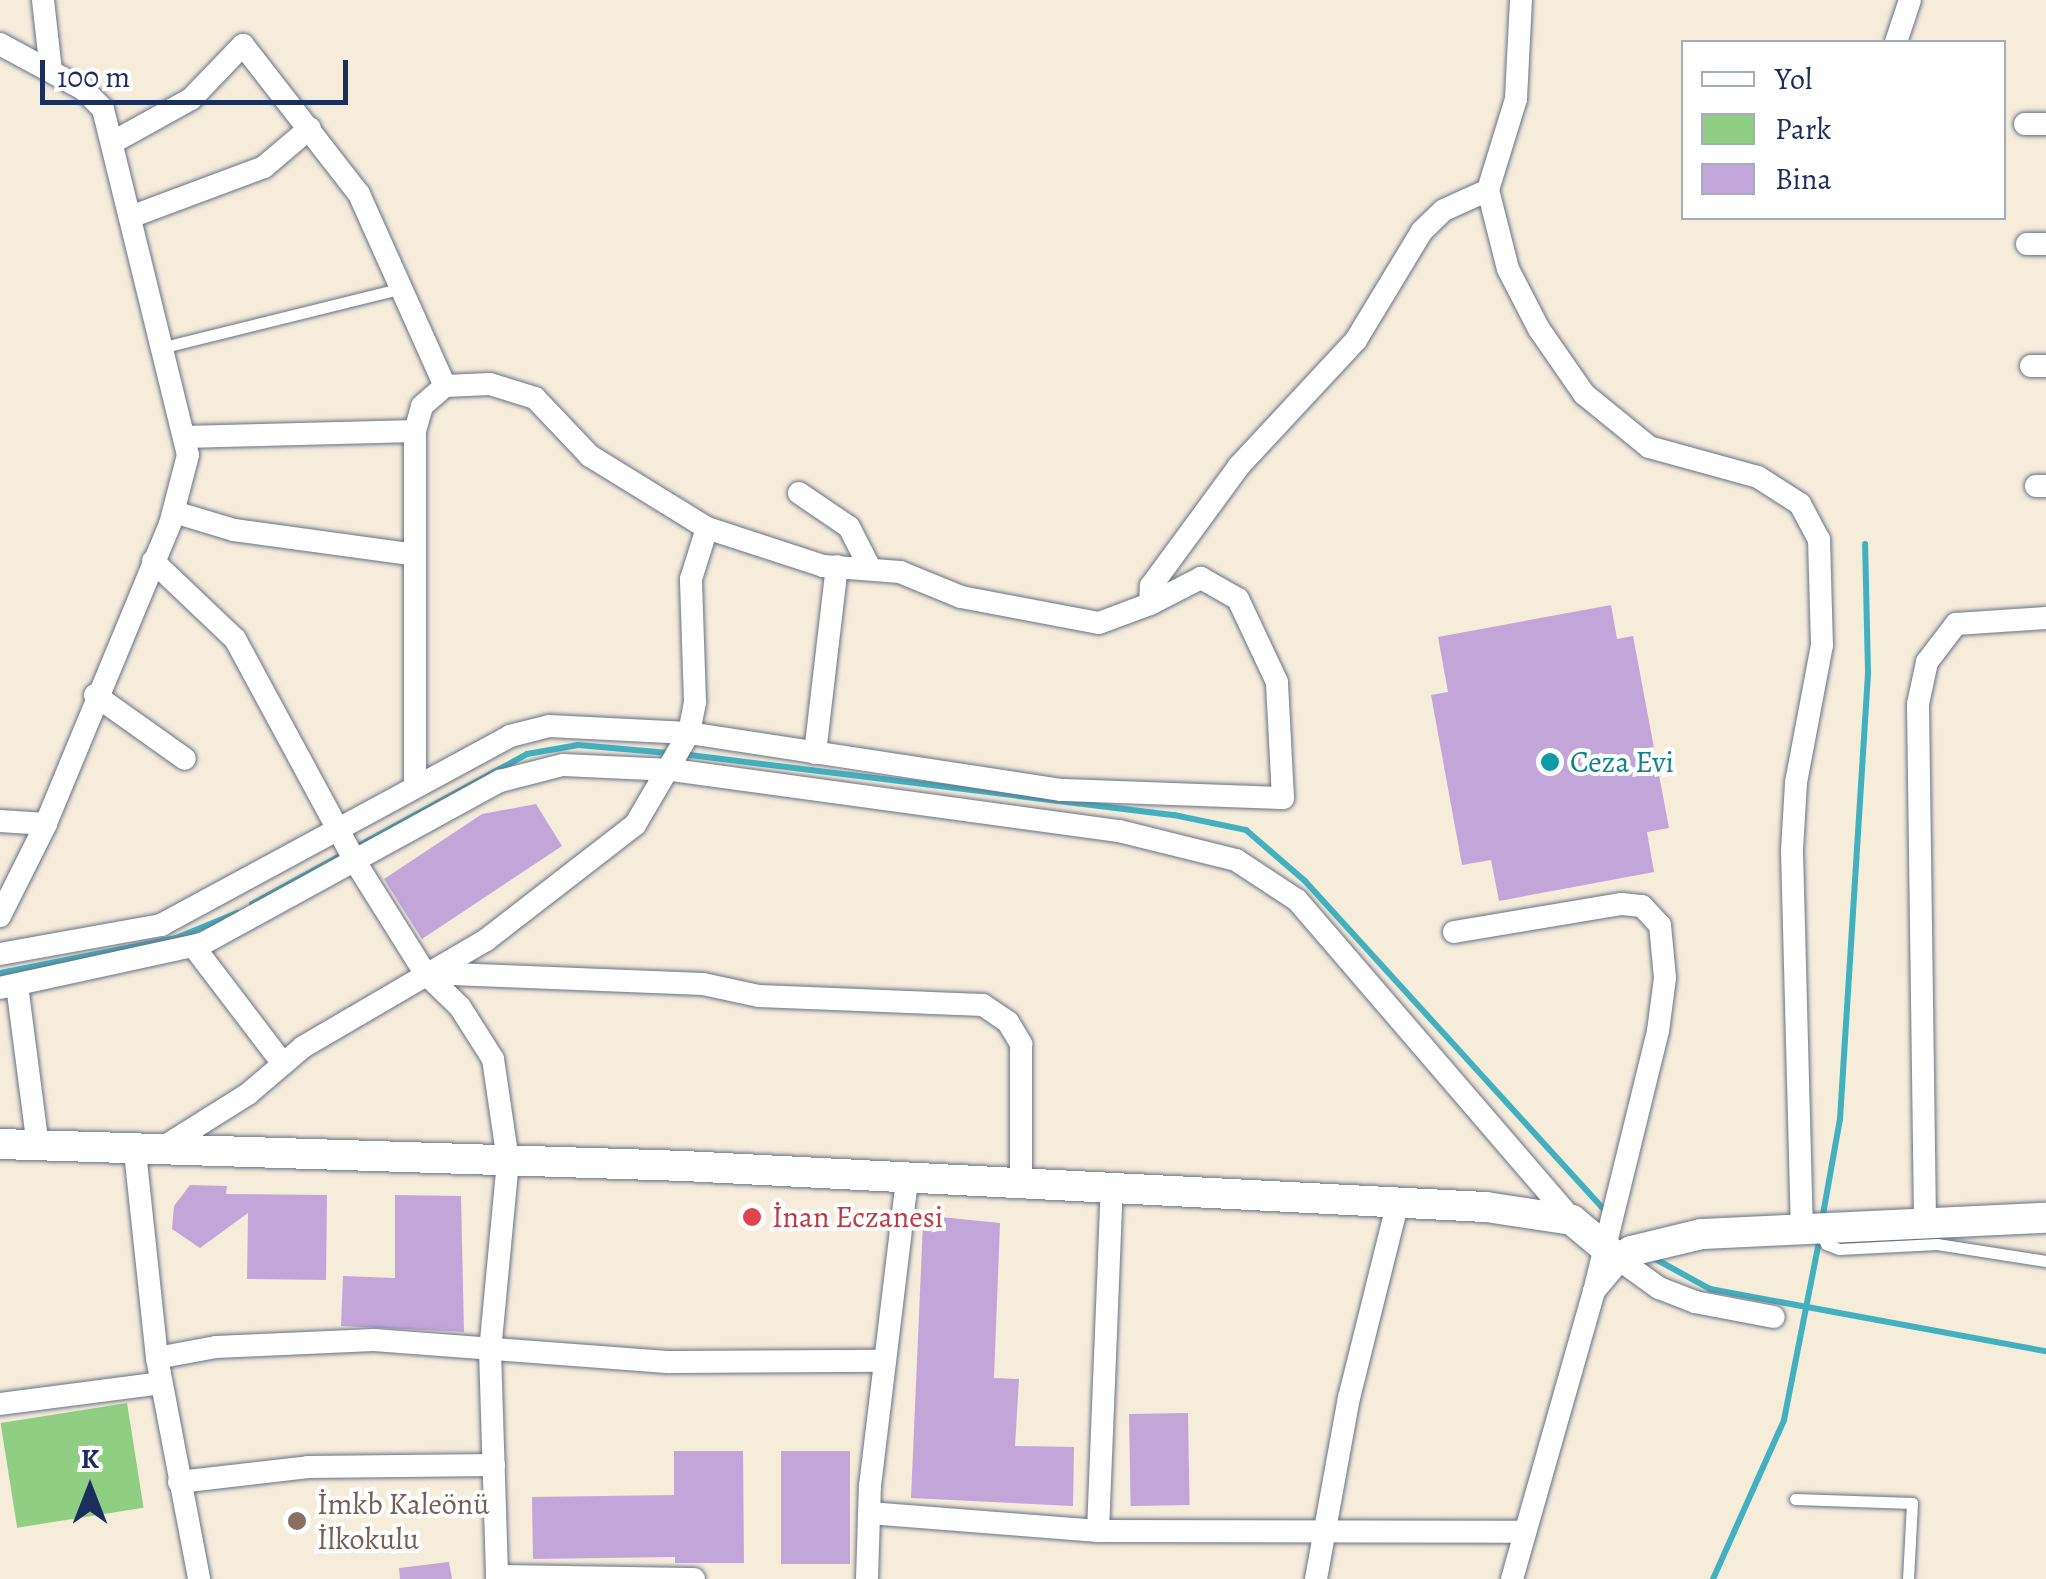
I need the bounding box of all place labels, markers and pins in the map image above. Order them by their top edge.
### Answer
place label: Ceza Evi [1570,744,1674,780]
marker: Ceza Evi [1539,751,1561,773]
place label: İnan Eczanesi [772,1199,943,1235]
marker: İnan Eczanesi [741,1206,763,1228]
place label: İmkb Kaleönü İlkokulu [317,1486,489,1556]
marker: İmkb Kaleönü İlkokulu [286,1510,308,1532]

